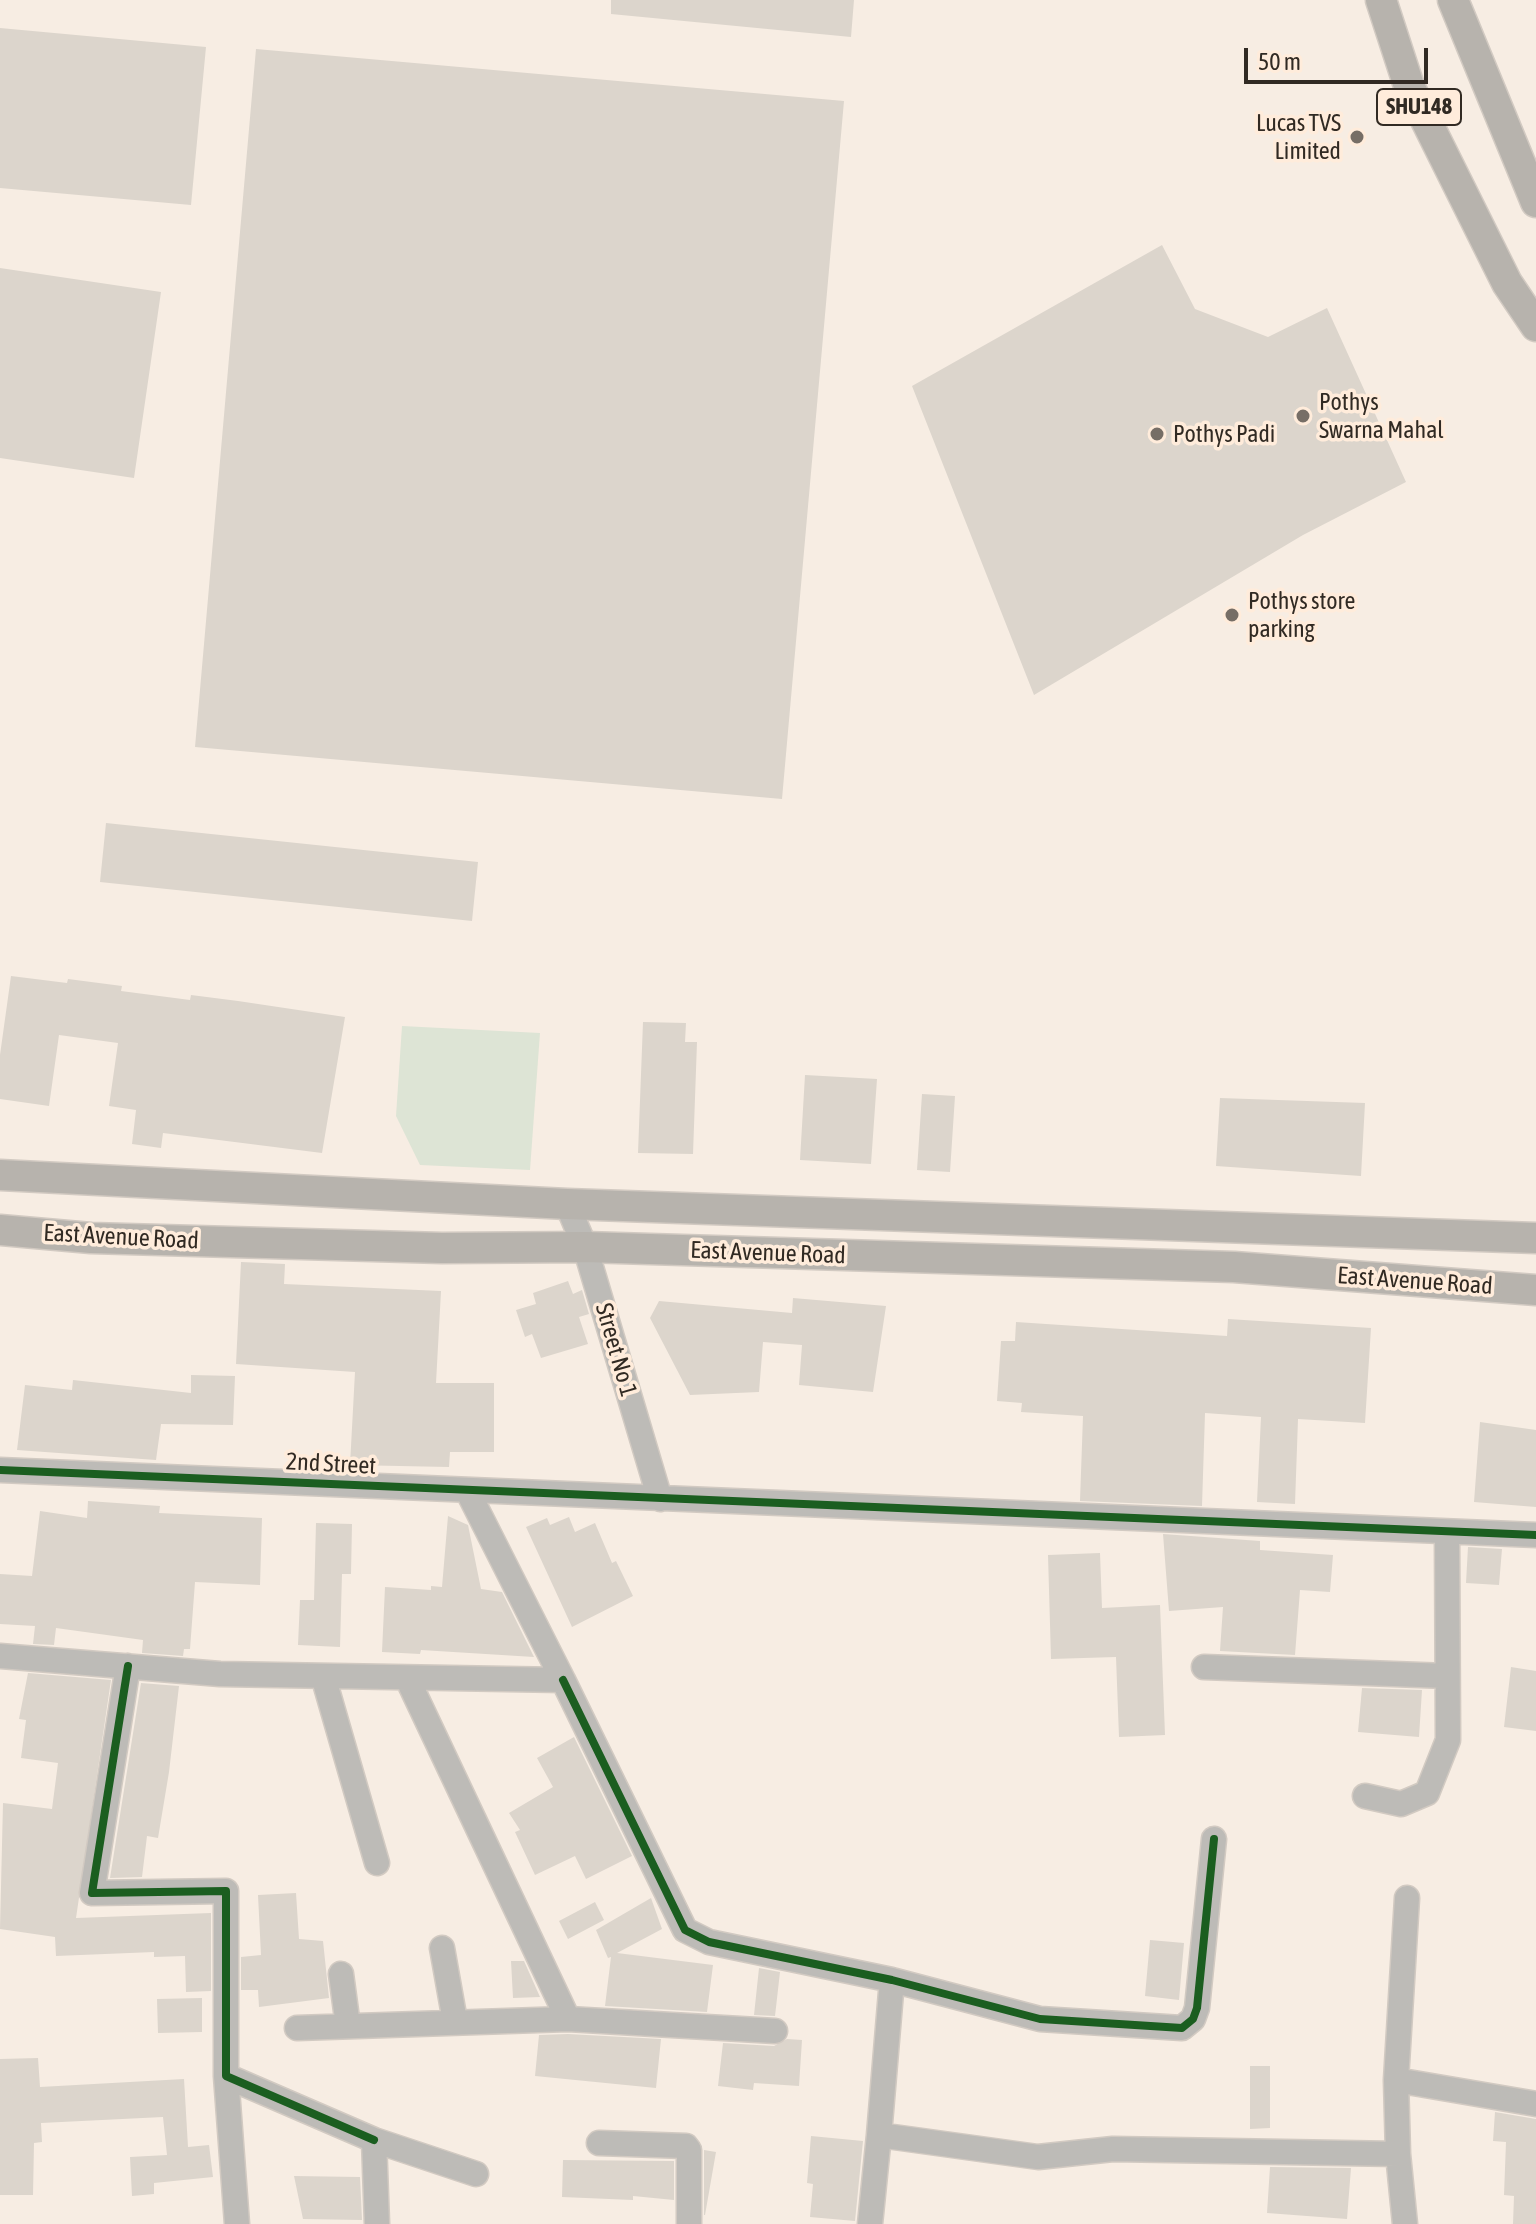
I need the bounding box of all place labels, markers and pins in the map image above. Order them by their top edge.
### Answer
place label: Lucas TVS Limited [1256,109,1341,165]
marker: Lucas TVS Limited [1348,128,1366,146]
place label: Pothys Swarna Mahal [1319,388,1444,444]
marker: Pothys Swarna Mahal [1294,407,1312,425]
place label: Pothys Padi [1173,420,1275,448]
marker: Pothys Padi [1148,425,1166,443]
place label: Pothys store parking [1248,587,1355,643]
marker: Pothys store parking [1223,606,1241,624]

